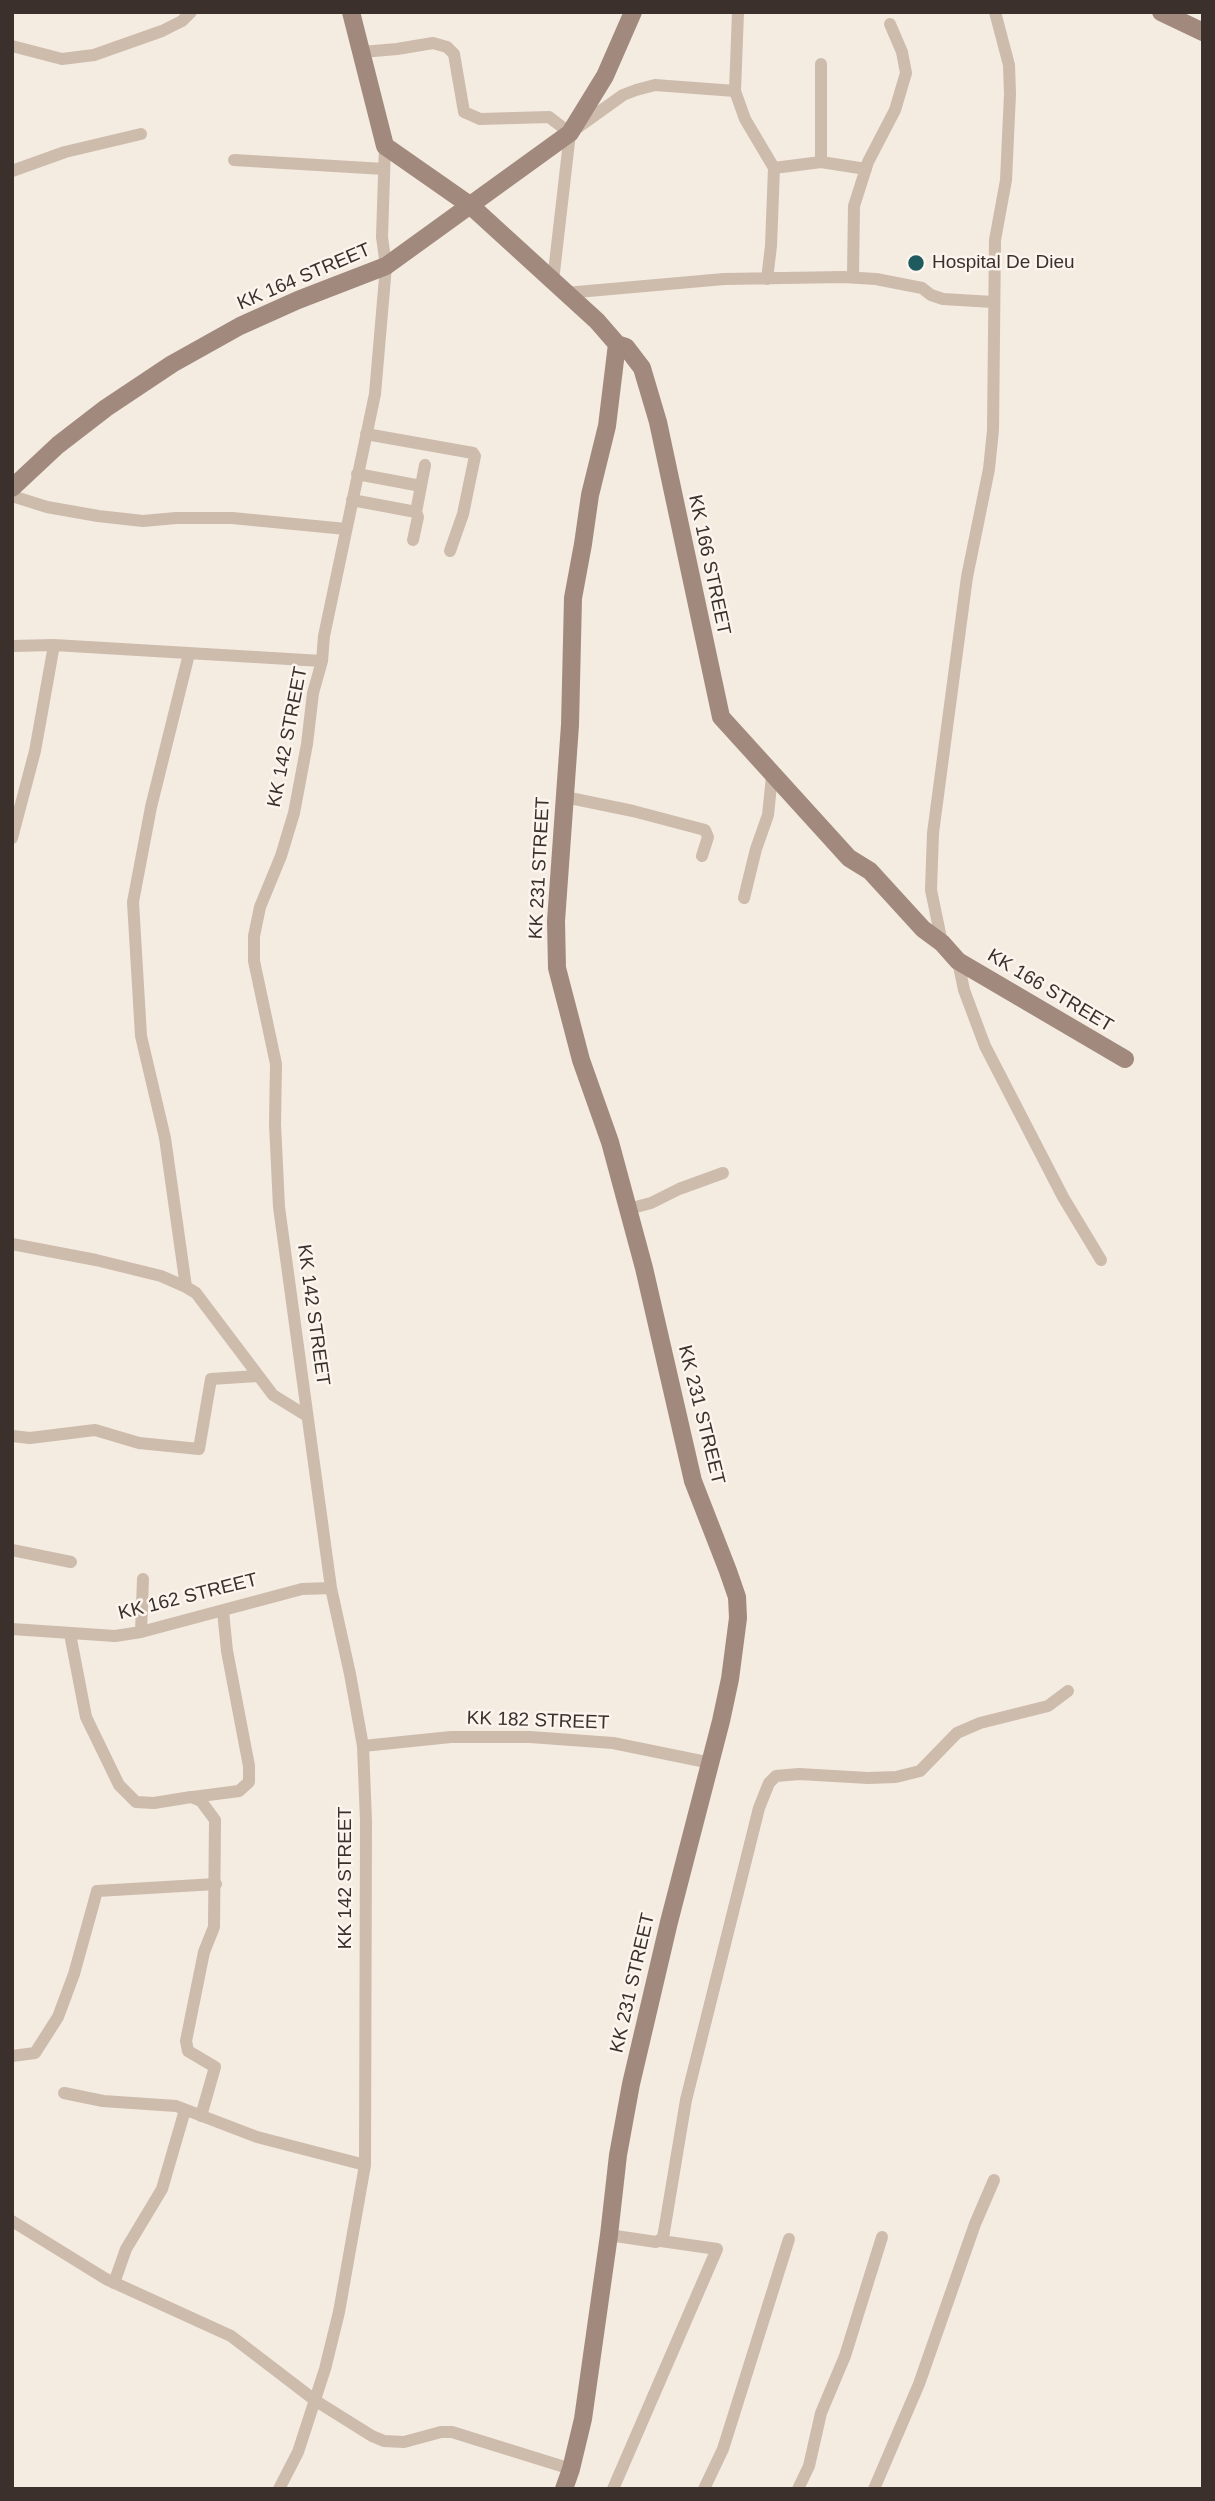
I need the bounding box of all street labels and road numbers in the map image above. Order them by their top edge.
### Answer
street label: KK 164 STREET [234,239,374,315]
street label: KK 166 STREET [683,493,735,637]
street label: KK 142 STREET [263,665,313,809]
street label: KK 231 STREET [525,796,555,940]
street label: KK 166 STREET [983,945,1117,1037]
street label: KK 142 STREET [292,1243,334,1387]
street label: KK 231 STREET [673,1343,729,1487]
street label: KK 162 STREET [116,1569,260,1625]
street label: KK 182 STREET [466,1707,610,1735]
street label: KK 142 STREET [335,1807,357,1949]
street label: KK 231 STREET [606,1911,660,2055]

